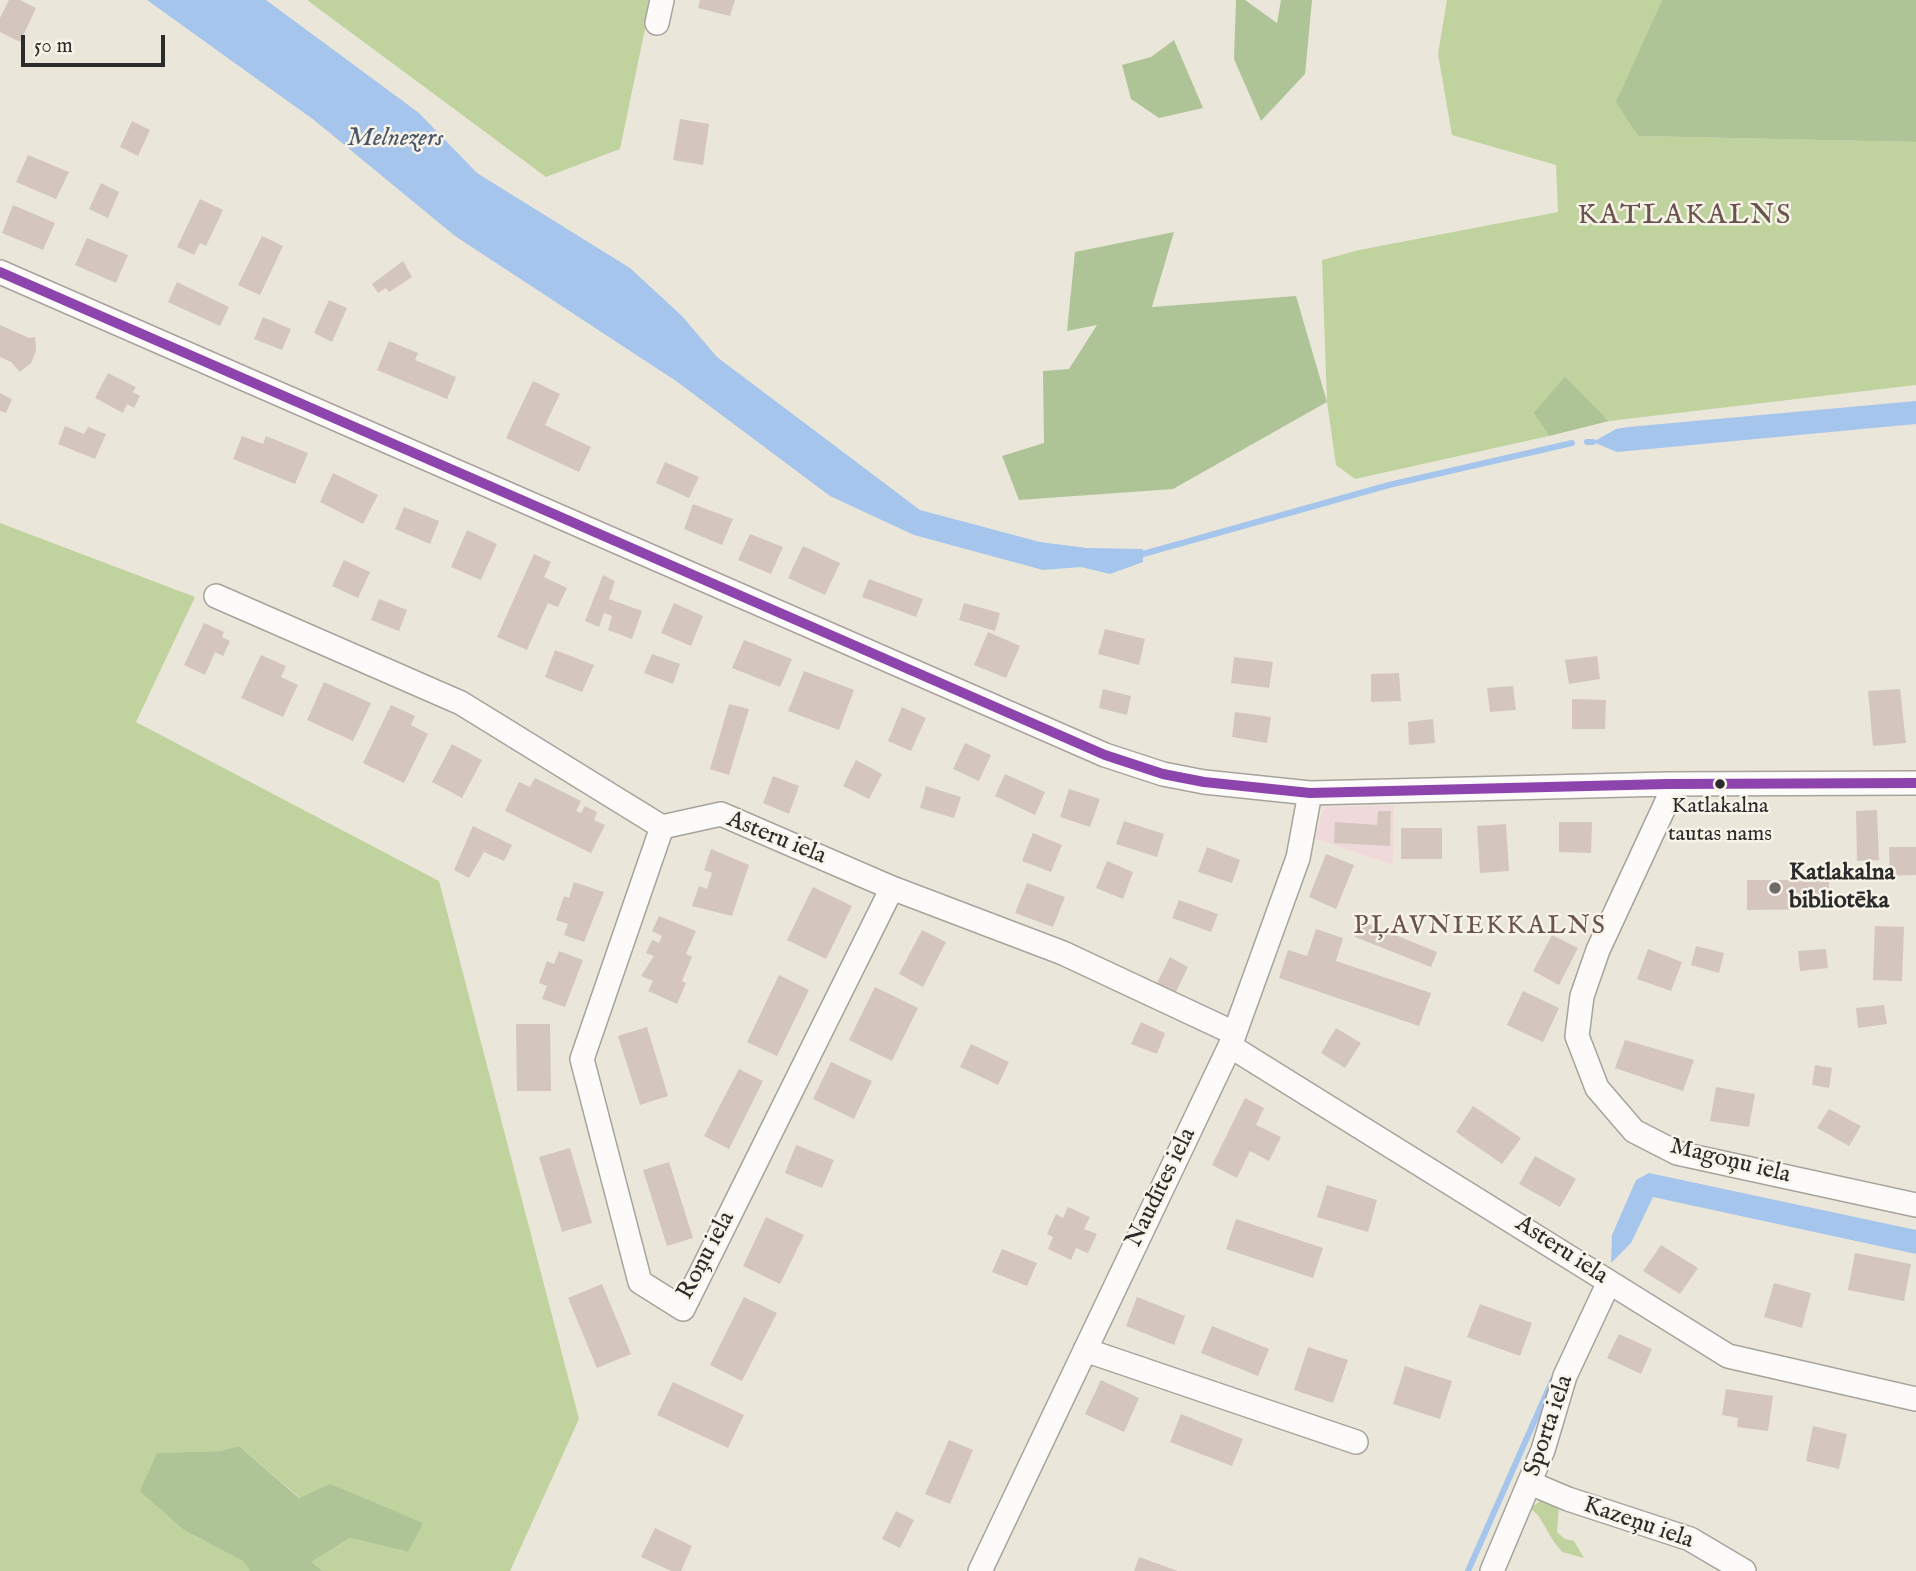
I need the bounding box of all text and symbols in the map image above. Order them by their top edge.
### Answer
scale bar [24,21,168,65]
text: 50 m [34,33,73,60]
water label: Melnezers [347,124,443,156]
district label: KATLAKALNS [1579,200,1791,234]
marker: Katlakalna tautas nams [1713,777,1727,791]
place label: Katlakalna tautas nams [1668,794,1772,846]
street label: Asteru iela [722,806,830,872]
place label: Katlakalna bibliotēka [1789,860,1895,916]
marker: Katlakalna bibliotēka [1767,880,1783,896]
district label: PĻAVNIEKKALNS [1355,912,1605,944]
street label: Naudītes iela [1121,1124,1203,1252]
street label: Magoņu iela [1667,1133,1793,1191]
street label: Roņu iela [672,1207,742,1305]
street label: Asteru iela [1509,1210,1613,1292]
street label: Sporta iela [1519,1372,1581,1480]
street label: Kazeņu iela [1579,1492,1697,1556]

